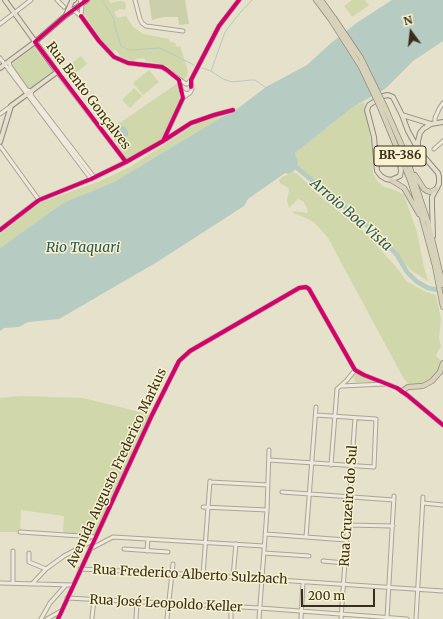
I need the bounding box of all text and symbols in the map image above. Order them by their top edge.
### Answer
north arrow [391,12,431,52]
text: N [402,13,414,28]
street label: Rua Bento Gonçalves [42,39,134,153]
road number: BR-386 [374,146,426,166]
water label: Arroio Boa Vista [307,175,395,255]
water label: Rio Taquari [46,240,120,256]
street label: Avenida Augusto Frederico Markus [64,366,170,570]
street label: Rua Cruzeiro do Sul [337,445,361,567]
street label: Rua Frederico Alberto Sulzbach [92,562,288,588]
scale bar [303,581,377,607]
text: 200 m [308,588,345,603]
street label: Rua José Leopoldo Keller [89,592,243,616]

